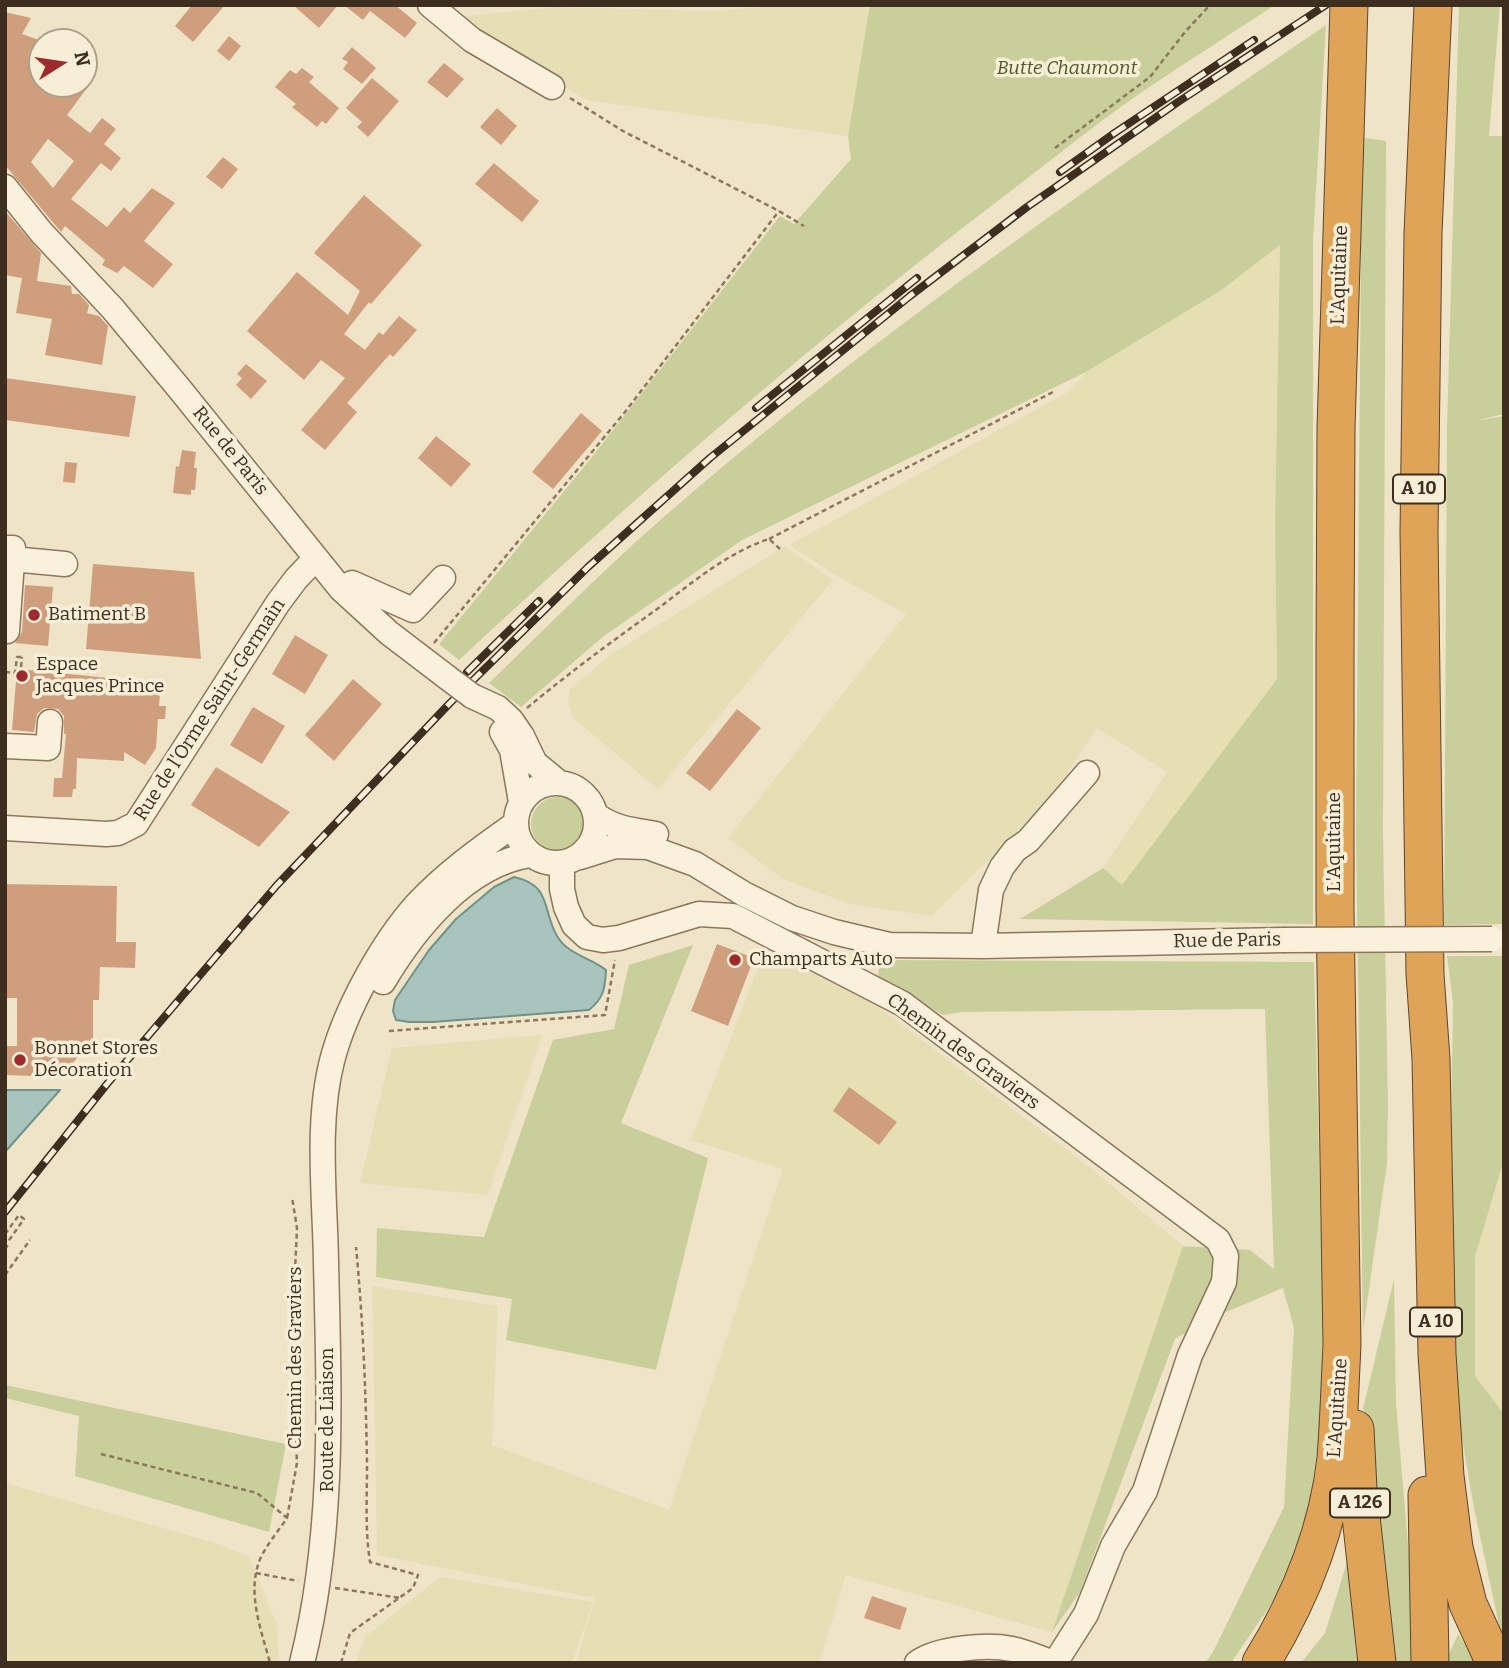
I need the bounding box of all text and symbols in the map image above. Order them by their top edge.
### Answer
north arrow [28,28,98,98]
text: N [69,49,95,69]
park label: Butte Chaumont [997,58,1137,80]
street label: L'Aquitaine [1327,225,1353,325]
street label: Rue de Paris [187,402,273,500]
road number: A 10 [1393,475,1445,504]
street label: Rue de l'Orme Saint-Germain [130,595,290,825]
place label: Batiment B [48,604,146,626]
marker: Batiment B [26,607,42,623]
place label: Espace Jacques Prince [36,654,164,698]
marker: Espace Jacques Prince [14,668,30,684]
street label: L'Aquitaine [1324,792,1346,892]
street label: Rue de Paris [1173,929,1281,953]
place label: Champarts Auto [749,949,893,971]
marker: Champarts Auto [727,952,743,968]
street label: Chemin des Graviers [882,989,1044,1115]
place label: Bonnet Stores Décoration [34,1038,158,1082]
marker: Bonnet Stores Décoration [12,1052,28,1068]
street label: Chemin des Graviers [285,1267,307,1449]
road number: A 10 [1410,1308,1462,1336]
street label: Route de Liaison [317,1348,339,1492]
street label: L'Aquitaine [1323,1357,1353,1459]
road number: A 126 [1330,1488,1390,1518]

